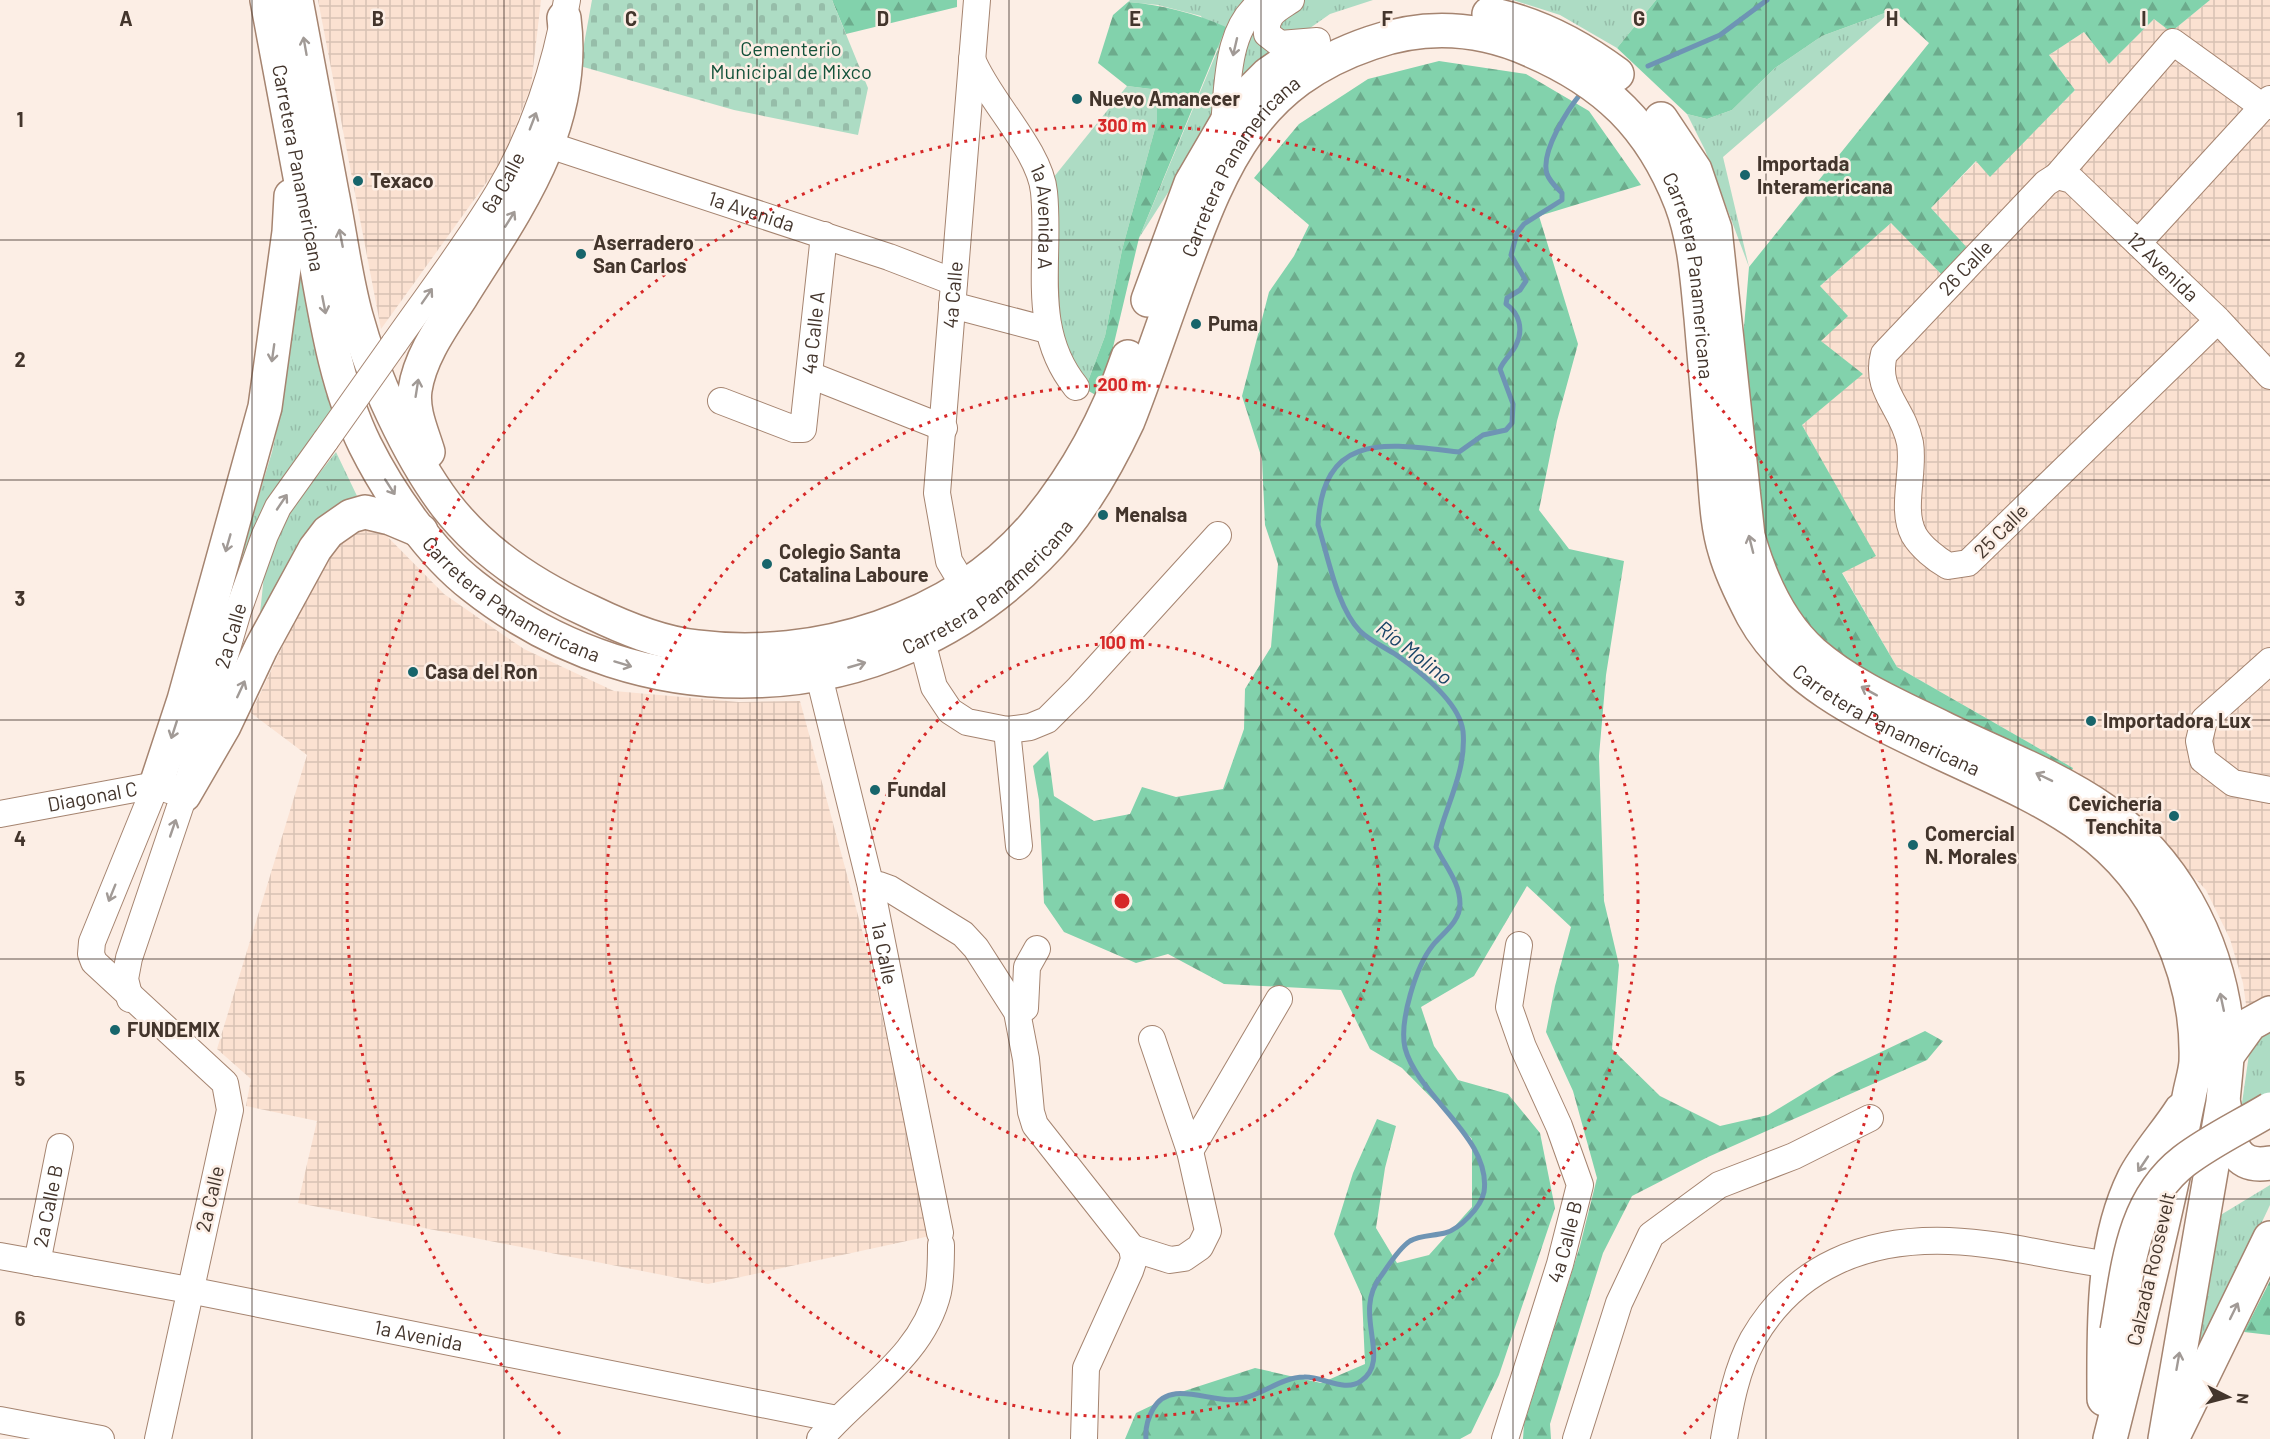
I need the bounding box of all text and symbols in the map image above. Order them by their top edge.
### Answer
text: A [119,6,133,30]
text: B [372,6,384,30]
text: C [625,6,637,30]
text: D [877,6,889,30]
text: E [1129,6,1141,30]
text: F [1381,6,1393,30]
text: G [1633,6,1645,30]
text: H [1886,6,1898,30]
text: I [2141,6,2147,30]
park label: Cementerio Municipal de Mixco [710,36,872,83]
one-way arrow [299,37,310,57]
one-way arrow [1228,37,1240,56]
street label: Carretera Panamericana [268,62,330,273]
street label: Carretera Panamericana [1176,70,1304,260]
place label: Nuevo Amanecer [1089,86,1240,110]
marker: Nuevo Amanecer [1070,92,1084,106]
text: 1 [16,107,24,131]
one-way arrow [528,112,539,131]
text: 300 m [1098,114,1146,136]
street label: 6a Calle [476,148,529,217]
place label: Importada Interamericana [1757,151,1893,198]
street label: 1a Avenida A [1026,160,1059,270]
place label: Texaco [370,168,434,192]
street label: Carretera Panamericana [1658,168,1719,380]
marker: Importada Interamericana [1738,168,1752,182]
marker: Texaco [351,174,365,188]
street label: 1a Avenida [705,185,798,236]
one-way arrow [505,211,517,228]
street label: 12 Avenida [2122,226,2204,306]
one-way arrow [335,229,346,248]
place label: Aserradero San Carlos [593,230,694,277]
street label: 26 Calle [1933,235,1997,300]
marker: Aserradero San Carlos [574,247,588,261]
street label: 4a Calle [937,260,967,329]
one-way arrow [421,288,433,304]
street label: 4a Calle A [796,290,829,375]
one-way arrow [319,295,330,315]
place label: Puma [1208,311,1258,335]
marker: Puma [1189,317,1203,331]
one-way arrow [268,343,279,363]
text: 2 [14,347,26,371]
text: 200 m [1097,373,1147,395]
one-way arrow [411,379,422,399]
one-way arrow [385,478,397,495]
one-way arrow [276,494,288,510]
street label: 25 Calle [1968,498,2032,562]
place label: Menalsa [1115,502,1187,526]
marker: Menalsa [1096,508,1110,522]
street label: Carretera Panamericana [898,514,1077,659]
street label: Carretera Panamericana [418,531,603,666]
one-way arrow [222,533,233,552]
one-way arrow [1744,535,1756,554]
place label: Colegio Santa Catalina Laboure [779,539,929,586]
marker: Colegio Santa Catalina Laboure [760,557,774,571]
text: 3 [15,586,25,610]
street label: 2a Calle [209,599,251,671]
water label: Río Molino [1372,614,1458,689]
text: 100 m [1099,631,1145,653]
street label: Carretera Panamericana [1788,658,1984,780]
place label: Casa del Ron [425,659,538,683]
one-way arrow [847,659,866,671]
one-way arrow [613,660,632,671]
marker: Casa del Ron [406,665,420,679]
one-way arrow [236,680,248,698]
one-way arrow [1861,685,1878,697]
place label: Importadora Lux [2103,708,2251,732]
marker: Importadora Lux [2084,714,2098,728]
one-way arrow [168,720,179,739]
one-way arrow [2035,771,2053,783]
street label: Diagonal C [45,776,139,816]
place label: Fundal [887,777,946,801]
marker: Fundal [868,783,882,797]
place label: Cevichería Tenchita [2069,791,2162,838]
marker: Cevichería Tenchita [2167,809,2181,823]
one-way arrow [168,819,179,838]
place label: Comercial N. Morales [1925,821,2017,868]
text: 4 [14,826,26,850]
marker: Comercial N. Morales [1906,838,1920,852]
one-way arrow [106,883,117,902]
centre of rings [1112,891,1132,911]
street label: 1a Calle [867,920,903,987]
one-way arrow [2216,992,2228,1011]
place label: FUNDEMIX [127,1017,221,1041]
marker: FUNDEMIX [108,1023,122,1037]
text: 5 [15,1066,26,1090]
one-way arrow [2137,1155,2149,1171]
street label: 2a Calle B [27,1163,67,1249]
street label: 2a Calle [190,1163,228,1234]
street label: Calzada Roosevelt [2121,1190,2179,1348]
street label: 4a Calle B [1542,1198,1587,1286]
one-way arrow [2229,1302,2241,1320]
text: 6 [15,1306,26,1330]
street label: 1a Avenida [372,1314,465,1355]
one-way arrow [2173,1351,2184,1371]
north arrow [2198,1367,2258,1427]
text: N [2233,1392,2253,1405]

